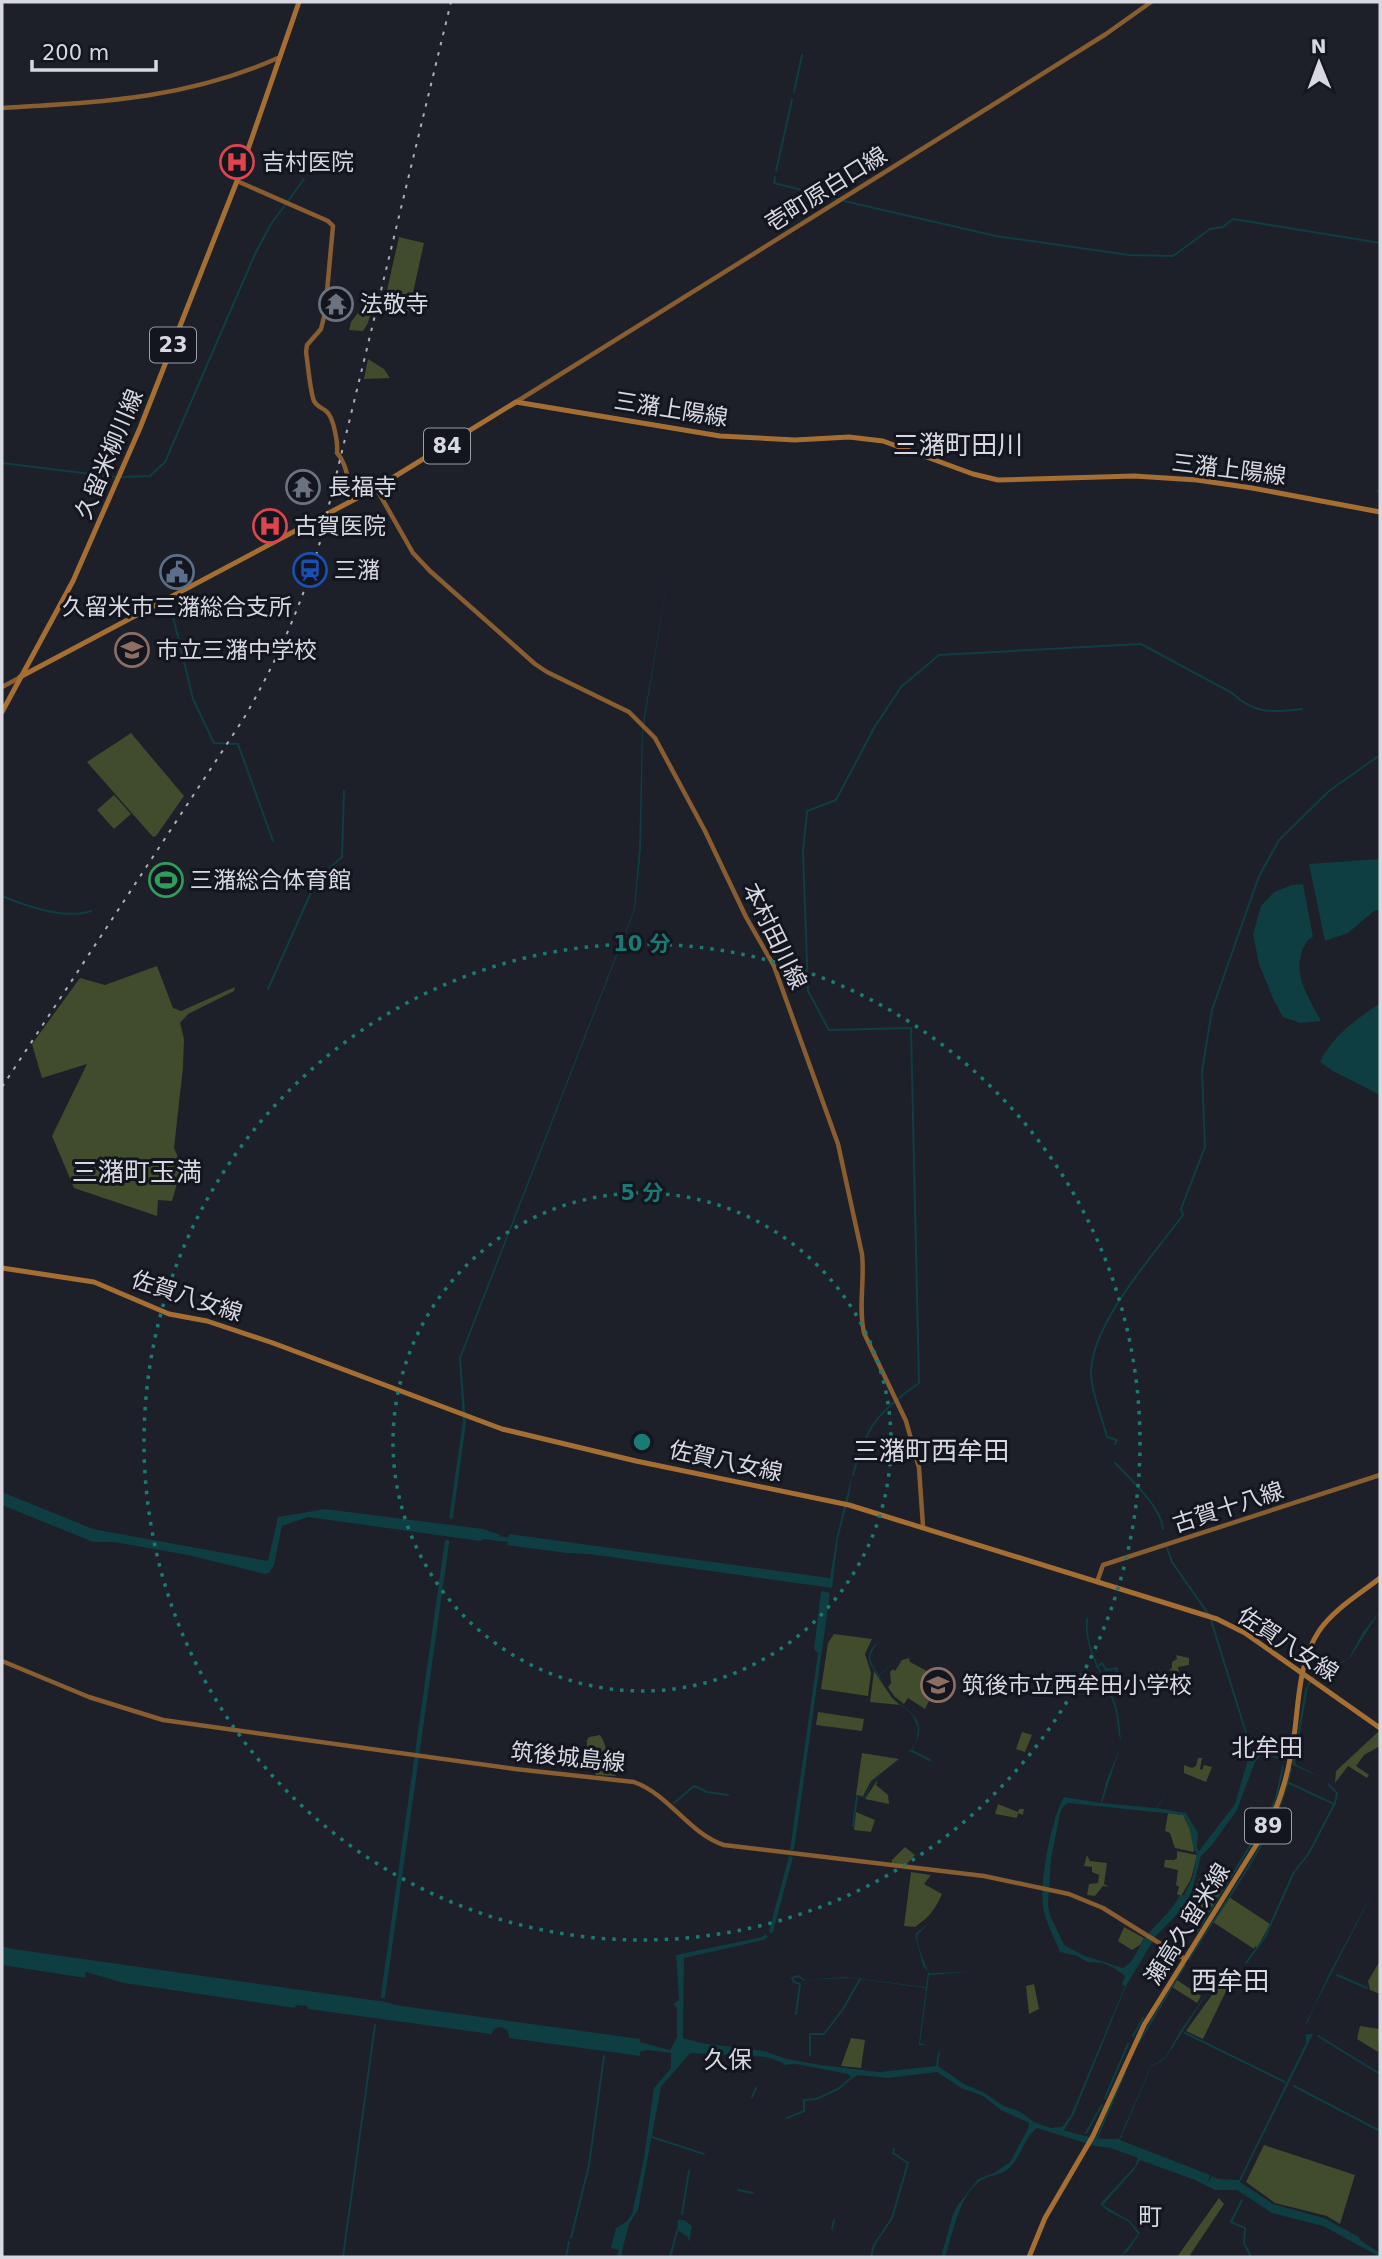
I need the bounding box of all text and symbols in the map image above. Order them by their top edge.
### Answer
scale bar [32,28,156,72]
north arrow [1284,28,1354,98]
text: N [1311,35,1327,57]
text: 200 m [42,41,109,65]
street label: 壱町原白口線 [761,141,891,237]
hospital icon: 吉村医院 [218,143,256,181]
place label: 吉村医院 [262,149,354,175]
temple icon: 法敬寺 [317,285,355,323]
place label: 法敬寺 [360,291,429,317]
road number: 23 [150,328,196,362]
street label: 久留米柳川線 [70,385,148,523]
street label: 三潴上陽線 [612,387,730,431]
road number: 84 [424,428,470,464]
district label: 三潴町田川 [893,430,1023,460]
street label: 三潴上陽線 [1170,449,1288,489]
temple icon: 長福寺 [284,468,322,506]
place label: 長福寺 [328,474,397,500]
hospital icon: 古賀医院 [251,507,289,545]
place label: 古賀医院 [294,513,386,539]
station icon: 三潴 [291,551,329,589]
public building icon: 久留米市三潴総合支所 [158,553,196,591]
place label: 三潴 [334,557,380,583]
place label: 久留米市三潴総合支所 [62,594,292,620]
school or university icon: 市立三潴中学校 [113,631,151,669]
place label: 市立三潴中学校 [156,637,317,663]
sports icon: 三潴総合体育館 [147,861,185,899]
place label: 三潴総合体育館 [190,867,351,893]
street label: 本村田川線 [738,879,812,993]
text: 10 分 [613,932,671,956]
district label: 三潴町玉満 [72,1157,202,1187]
text: 5 分 [621,1181,663,1205]
street label: 佐賀八女線 [128,1266,246,1326]
centre of rings [630,1430,654,1454]
street label: 佐賀八女線 [667,1436,785,1486]
district label: 三潴町西牟田 [853,1436,1009,1466]
street label: 古賀十八線 [1169,1477,1287,1537]
street label: 佐賀八女線 [1233,1602,1343,1686]
school or university icon: 筑後市立西牟田小学校 [919,1666,957,1704]
place label: 筑後市立西牟田小学校 [962,1672,1192,1698]
district label: 北牟田 [1231,1734,1303,1762]
street label: 筑後城島線 [509,1738,627,1776]
road number: 89 [1245,1808,1291,1843]
street label: 瀬高久留米線 [1139,1859,1235,1989]
district label: 西牟田 [1191,1966,1269,1996]
district label: 久保 [704,2046,752,2074]
district label: 町 [1138,2203,1162,2231]

